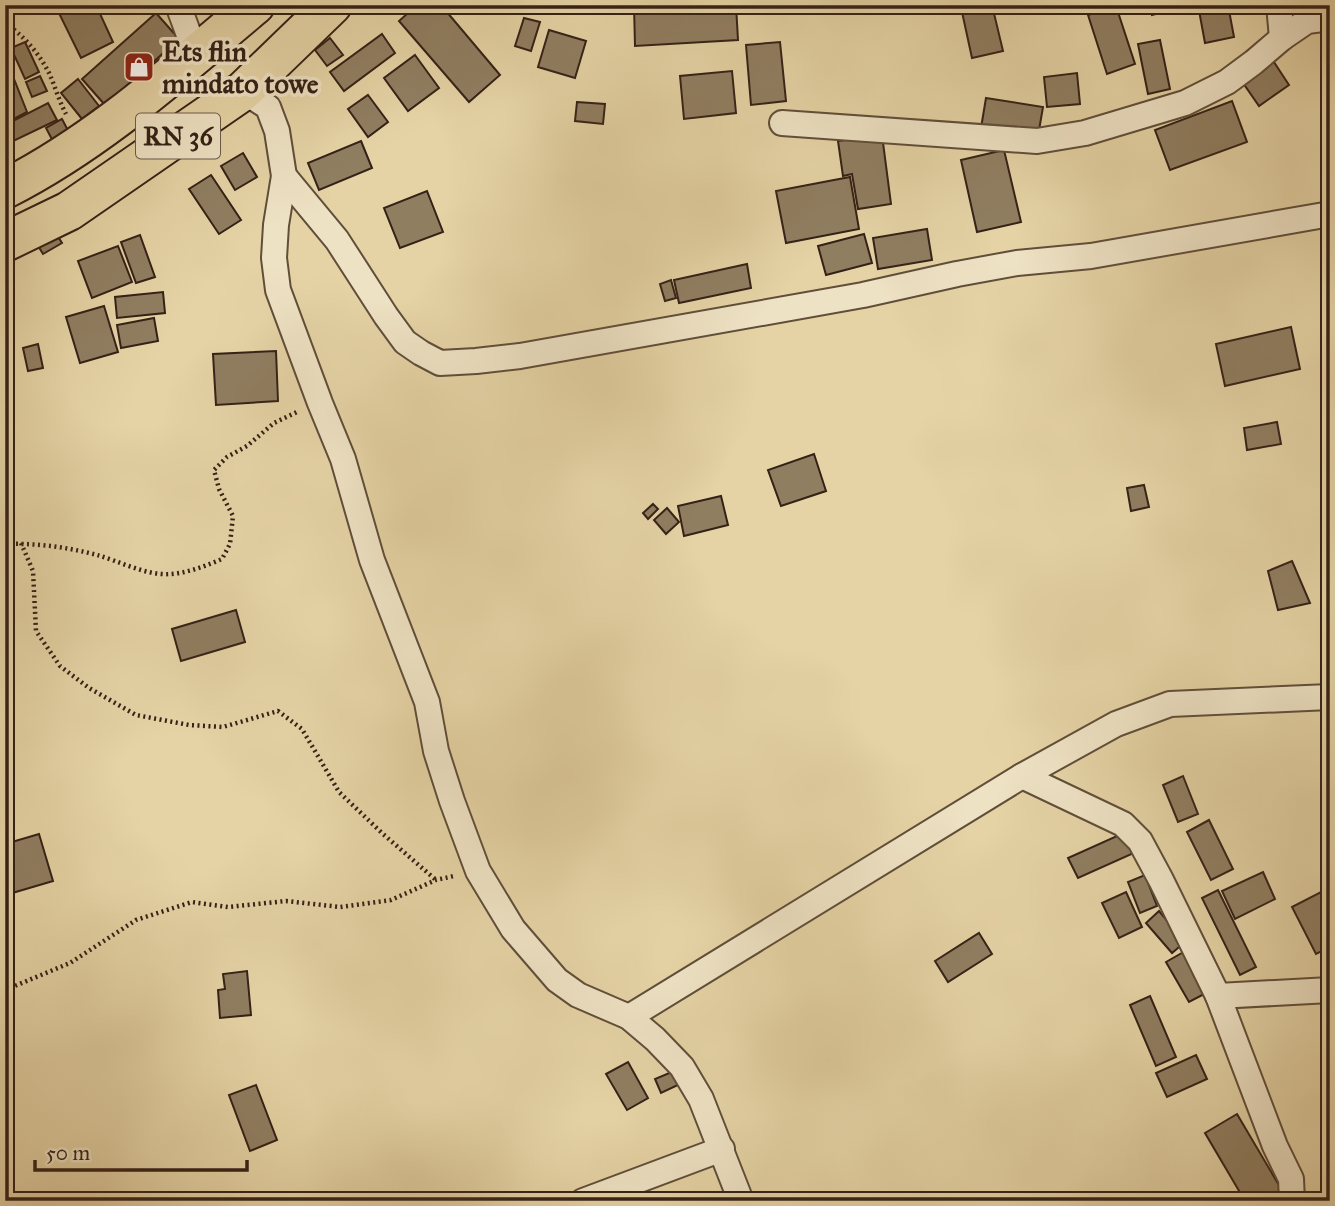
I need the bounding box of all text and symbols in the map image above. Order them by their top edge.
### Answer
place label: Ets flin mindato towe [161,34,319,101]
shop icon: Ets flin mindato towe [122,50,156,84]
road number: RN 36 [136,113,220,158]
scale bar [35,1129,247,1173]
text: 50 m [46,1140,91,1166]

